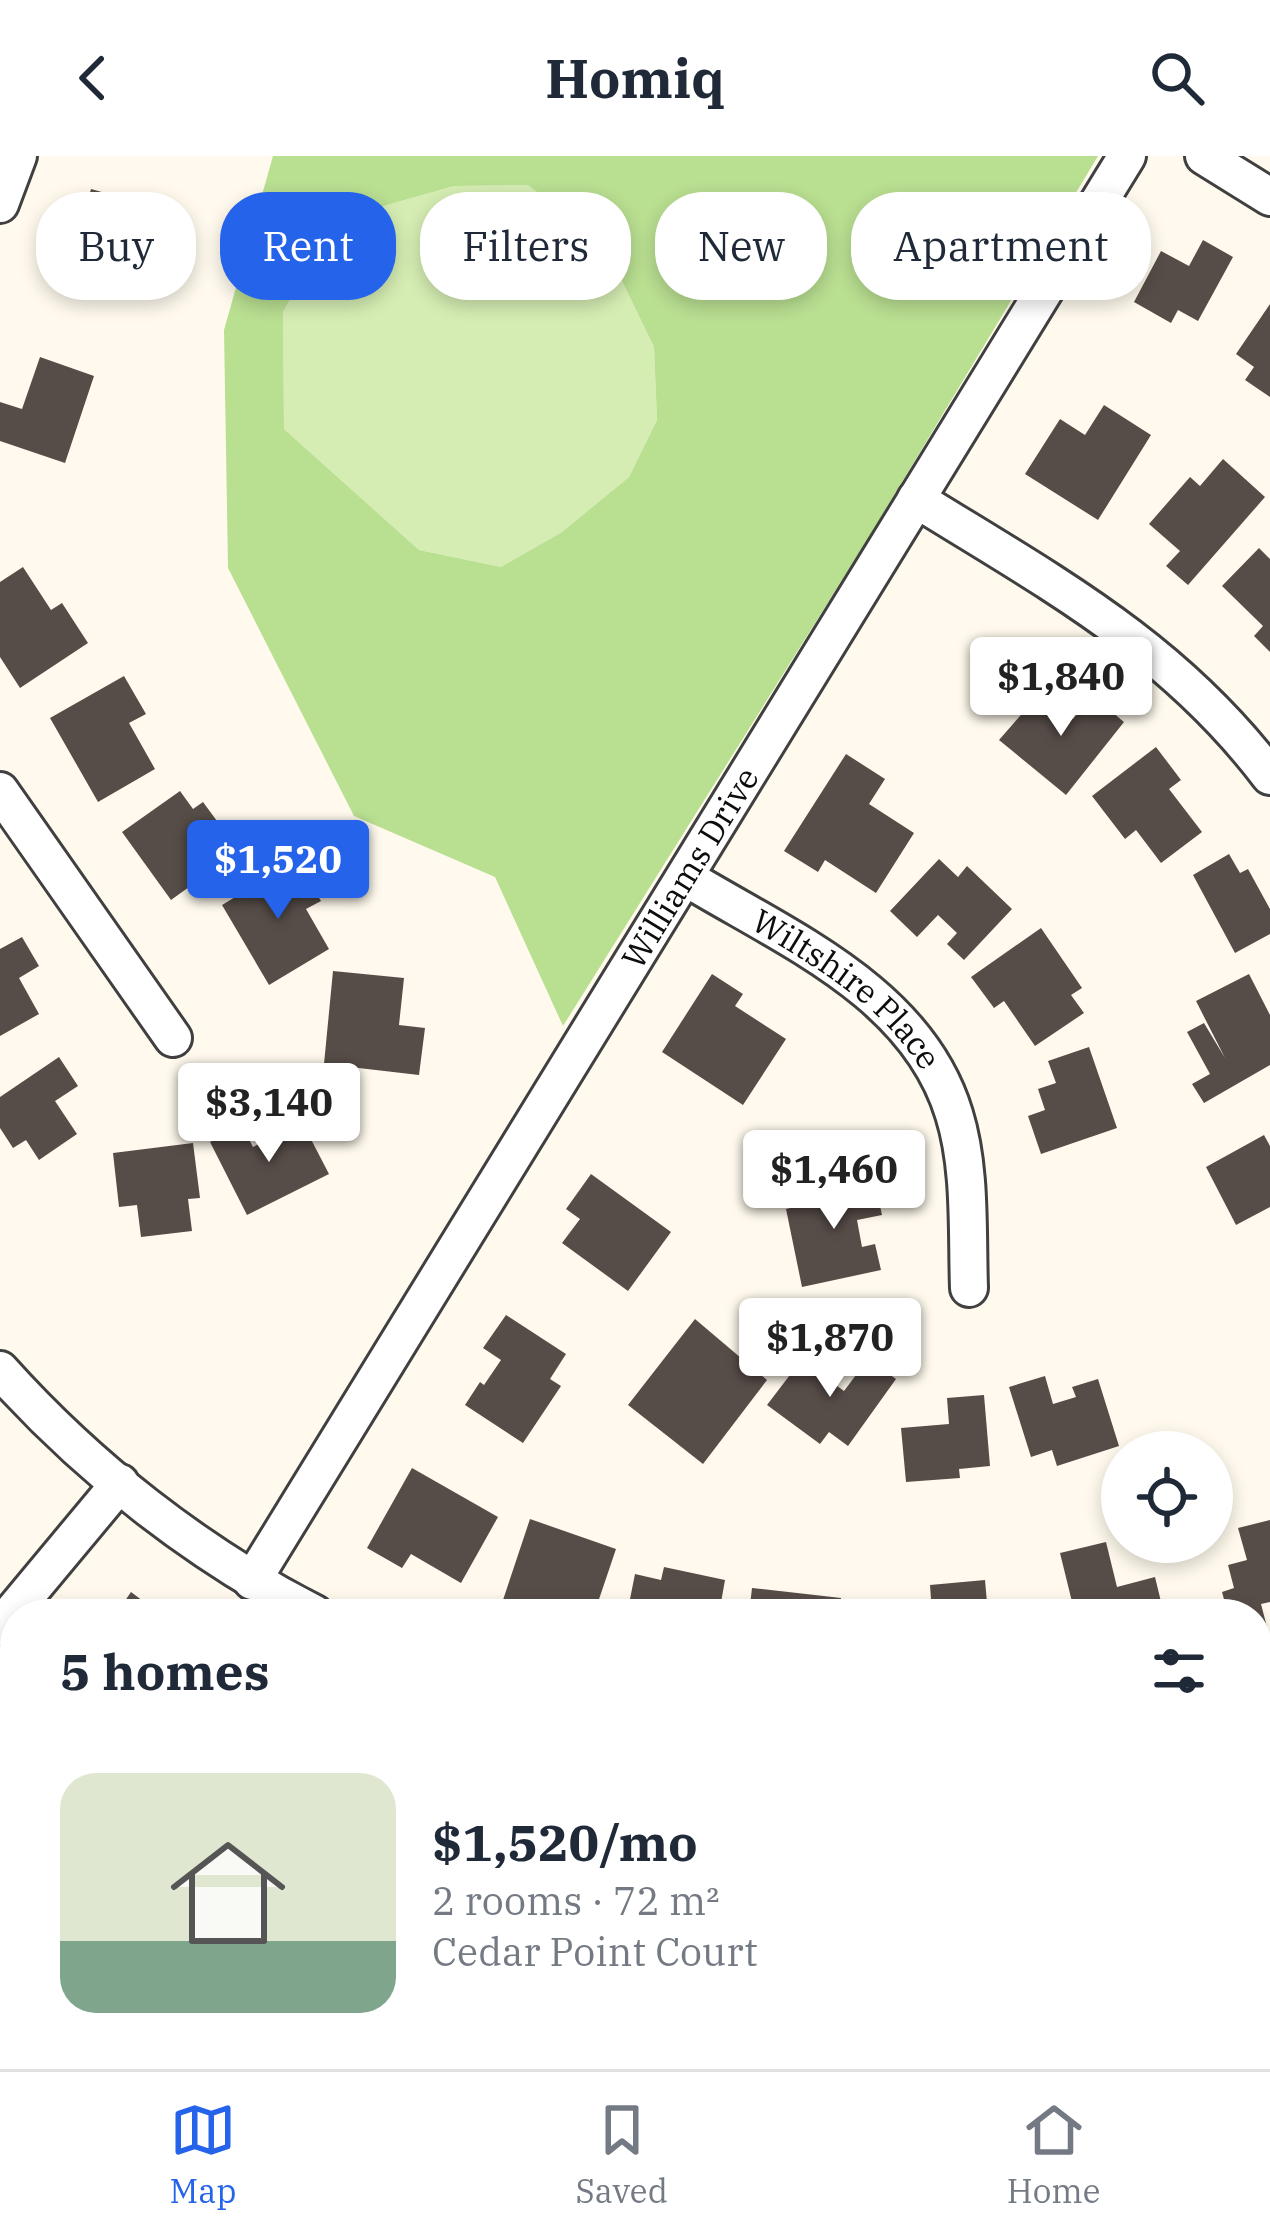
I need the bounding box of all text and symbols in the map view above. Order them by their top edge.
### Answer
text: Homiq [545,43,725,113]
icon: back [60,45,126,111]
icon: search [1144,45,1210,111]
chip: Buy [36,192,196,300]
chip: Rent [220,192,396,300]
chip: Filters [420,192,631,300]
chip: New [655,192,827,300]
chip: Apartment [851,192,1151,300]
pin: $1,840 [963,637,1159,739]
text: $1,840 [997,650,1125,701]
street label: Williams Drive [611,759,768,976]
pin: $1,520 [180,820,376,922]
text: $1,520 [214,833,342,884]
street label: Wiltshire Place [745,899,951,1077]
pin: $3,140 [171,1063,367,1165]
text: $3,140 [205,1076,333,1127]
pin: $1,460 [736,1130,932,1232]
text: $1,460 [770,1143,898,1194]
pin: $1,870 [732,1298,928,1400]
text: $1,870 [766,1311,894,1362]
map controls [1101,1431,1233,1563]
button: locate [1101,1431,1233,1563]
text: 5 homes [60,1638,270,1704]
icon: filters [1146,1638,1212,1704]
text: $1,520/mo [432,1809,698,1875]
icon: home [156,1821,300,1965]
text: 2 rooms · 72 m² [432,1875,720,1926]
text: Cedar Point Court [432,1926,758,1977]
tab: Map [169,2097,237,2212]
tab: Saved [575,2097,668,2212]
tab: Home [1007,2097,1101,2212]

